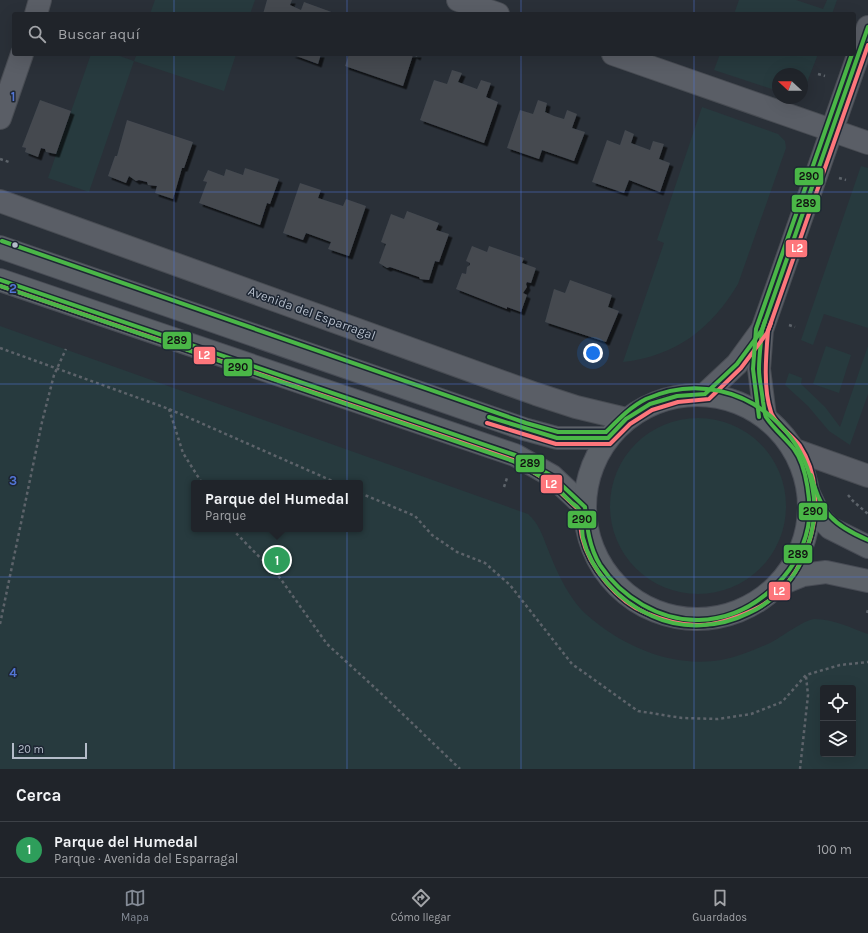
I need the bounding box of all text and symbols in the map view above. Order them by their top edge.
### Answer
search box [12,12,856,56]
icon: search [26,23,48,45]
text: Buscar aquí [58,25,140,43]
north arrow [772,68,808,104]
text: 1 [11,89,15,104]
line badge: 290 [794,167,824,186]
text: 290 [799,170,819,183]
line badge: 289 [791,194,821,213]
text: 289 [796,197,817,210]
line badge: L2 [785,239,808,258]
unlabelled marker [10,240,20,250]
text: L2 [791,242,803,255]
text: 2 [9,281,17,296]
street label: Avenida del Esparragal [246,283,378,343]
line badge: 289 [162,331,192,350]
text: 289 [167,334,188,347]
your location [583,343,603,363]
line badge: L2 [193,346,216,365]
text: L2 [198,349,210,362]
line badge: 290 [223,358,253,377]
text: 290 [228,361,248,374]
line badge: 289 [515,454,545,473]
text: 289 [520,457,541,470]
text: 3 [9,473,17,488]
line badge: L2 [540,474,563,494]
text: L2 [545,478,557,491]
popup [191,480,363,532]
text: Parque del Humedal [205,490,349,508]
line badge: 290 [798,502,828,521]
text: 290 [803,505,823,518]
text: Parque [205,508,246,523]
line badge: 290 [567,510,597,529]
text: 290 [572,513,592,526]
line badge: 289 [783,544,813,564]
pin: 1 [264,545,290,575]
text: 289 [788,548,809,561]
line badge: L2 [768,581,791,601]
text: L2 [773,585,785,598]
text: 4 [9,665,17,680]
map controls [820,685,856,757]
button: locate [820,685,856,721]
button: layers [820,721,856,757]
scale bar [12,741,87,760]
text: 20 m [18,743,44,756]
text: Cerca [16,785,61,805]
text: Parque del Humedal [54,833,198,851]
text: 1 [27,842,31,857]
text: 100 m [817,842,852,857]
text: Parque · Avenida del Esparragal [54,851,238,866]
tab: Mapa [121,887,149,924]
tab: Cómo llegar [391,887,450,924]
tab: Guardados [692,887,747,924]

